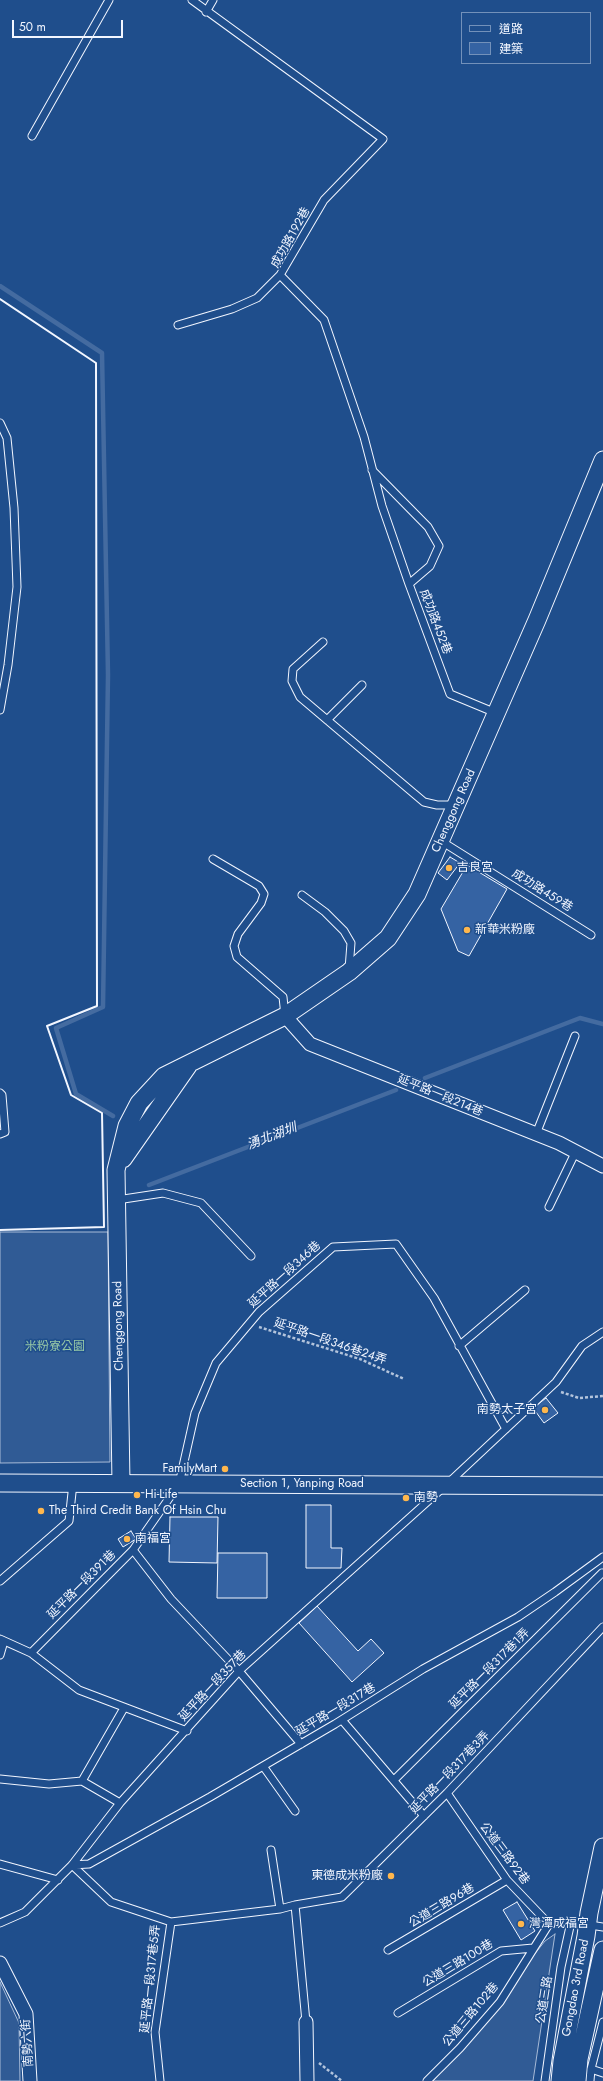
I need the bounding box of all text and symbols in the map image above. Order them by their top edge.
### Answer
scale bar [14,12,125,38]
legend [461,12,591,64]
text: 50 m [19,18,46,36]
text: 道路 [499,20,523,38]
text: 建築 [499,40,523,58]
street label: 成功路192巷 [268,205,314,271]
street label: 成功路452巷 [416,587,454,657]
street label: Chenggong Road [429,767,479,855]
place label: 吉良宮 [457,861,493,875]
marker: 吉良宮 [444,863,454,873]
street label: 成功路459巷 [509,867,575,915]
place label: 新華米粉廠 [475,923,535,937]
marker: 新華米粉廠 [462,925,472,935]
street label: 延平路一段214巷 [395,1072,485,1120]
water label: 湧北湖圳 [245,1120,299,1154]
street label: 延平路一段346巷 [246,1239,324,1311]
street label: Chenggong Road [111,1281,127,1371]
street label: 延平路一段346巷24弄 [272,1316,388,1368]
park label: 米粉寮公園 [25,1340,85,1354]
place label: 南勢太子宮 [477,1403,537,1417]
marker: 南勢太子宮 [540,1405,550,1415]
place label: FamilyMart [163,1462,217,1476]
marker: FamilyMart [220,1464,230,1474]
street label: Section 1, Yanping Road [240,1477,364,1491]
place label: Hi-Life [145,1488,177,1502]
marker: Hi-Life [132,1490,142,1500]
place label: 南勢 [414,1491,438,1505]
marker: 南勢 [401,1493,411,1503]
place label: The Third Credit Bank Of Hsin Chu [49,1504,226,1518]
marker: The Third Credit Bank Of Hsin Chu [36,1506,46,1516]
place label: 南福宮 [135,1532,171,1546]
marker: 南福宮 [122,1534,132,1544]
street label: 延平路一段391巷 [45,1548,119,1622]
street label: 延平路一段317巷1弄 [447,1626,533,1712]
street label: 延平路一段357巷 [176,1648,250,1724]
street label: 延平路一段317巷 [294,1681,378,1739]
street label: 延平路一段317巷3弄 [407,1729,493,1817]
street label: 公道三路92巷 [476,1820,532,1888]
place label: 東德成米粉廠 [311,1869,383,1883]
marker: 東德成米粉廠 [386,1871,396,1881]
street label: 公道三路96巷 [407,1881,477,1931]
place label: 灣潭成福宮 [529,1917,589,1931]
marker: 灣潭成福宮 [516,1919,526,1929]
street label: 延平路一段317巷5弄 [138,1924,164,2034]
street label: 公道三路100巷 [420,1937,496,1991]
street label: Gongdao 3rd Road [560,1938,592,2038]
street label: 公道三路 [534,1975,556,2025]
street label: 公道三路102巷 [440,1980,502,2050]
street label: 南勢六街 [19,2019,37,2067]

